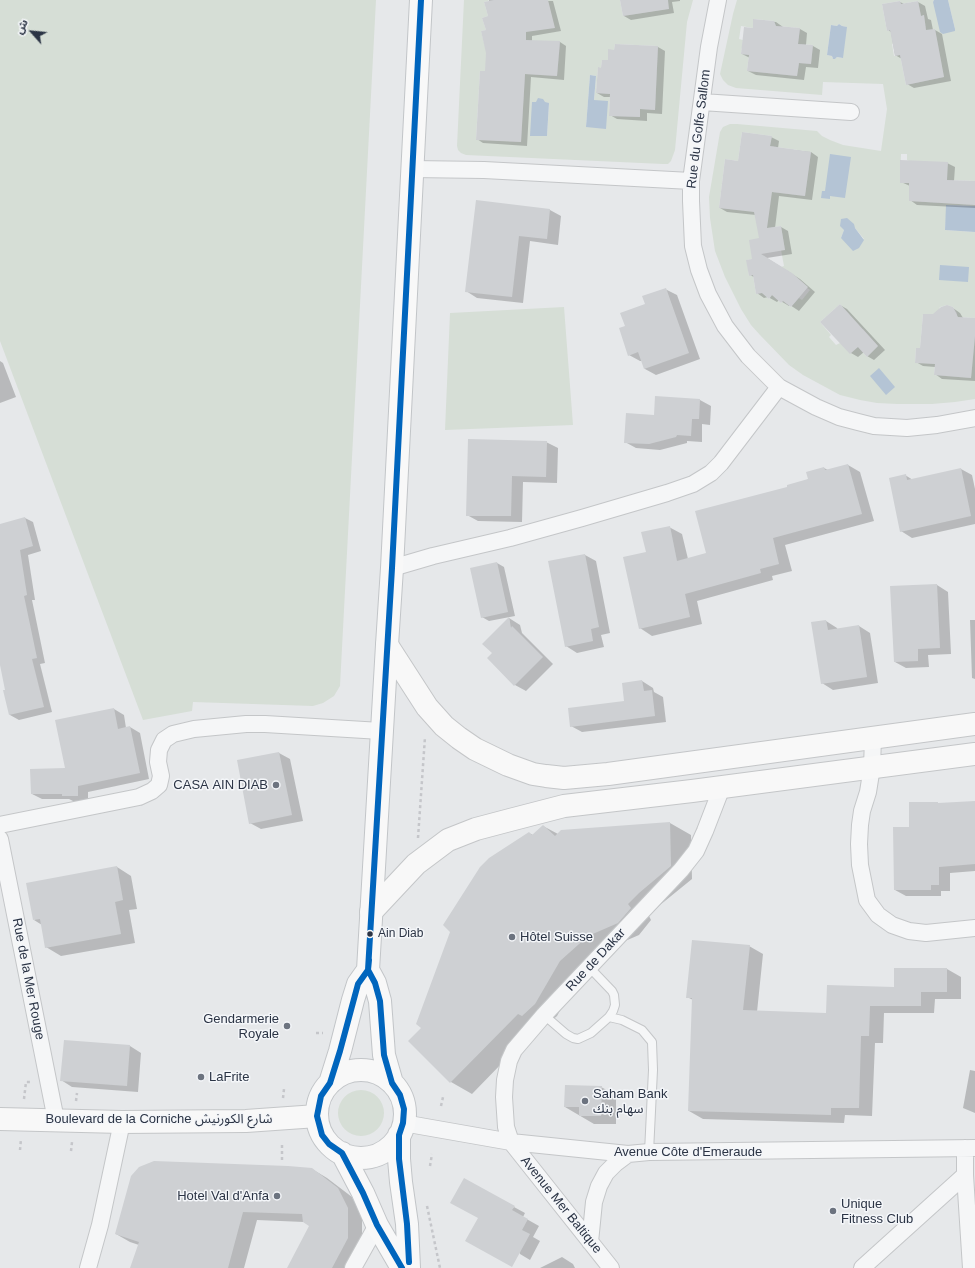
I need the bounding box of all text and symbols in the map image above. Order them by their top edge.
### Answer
north arrow [12,12,52,52]
text: ش [13,17,30,36]
street label: Rue du Golfe Sallom [684,69,714,189]
place label: CASA AIN DIAB [173,777,268,793]
marker: CASA AIN DIAB [271,780,281,790]
street label: Rue de la Mer Rouge [9,917,47,1041]
street label: Rue de Dakar [563,925,629,995]
place label: Ain Diab [378,927,423,941]
marker: Ain Diab [365,929,375,939]
place label: Hôtel Suisse [520,929,593,945]
marker: Hôtel Suisse [507,932,517,942]
place label: Gendarmerie Royale [203,1011,279,1042]
marker: Gendarmerie Royale [282,1021,292,1031]
place label: LaFrite [209,1069,249,1085]
marker: LaFrite [196,1072,206,1082]
place label: Saham Bank سهام بنك [593,1086,667,1117]
marker: Saham Bank سهام بنك [580,1096,590,1106]
street label: Boulevard de la Corniche شارع الكورنيش [46,1111,272,1127]
street label: Avenue Côte d'Emeraude [614,1144,762,1160]
street label: Avenue Mer Baltique [517,1153,605,1257]
place label: Hotel Val d'Anfa [177,1188,269,1204]
marker: Hotel Val d'Anfa [272,1191,282,1201]
place label: Unique Fitness Club [841,1196,913,1227]
marker: Unique Fitness Club [828,1206,838,1216]

